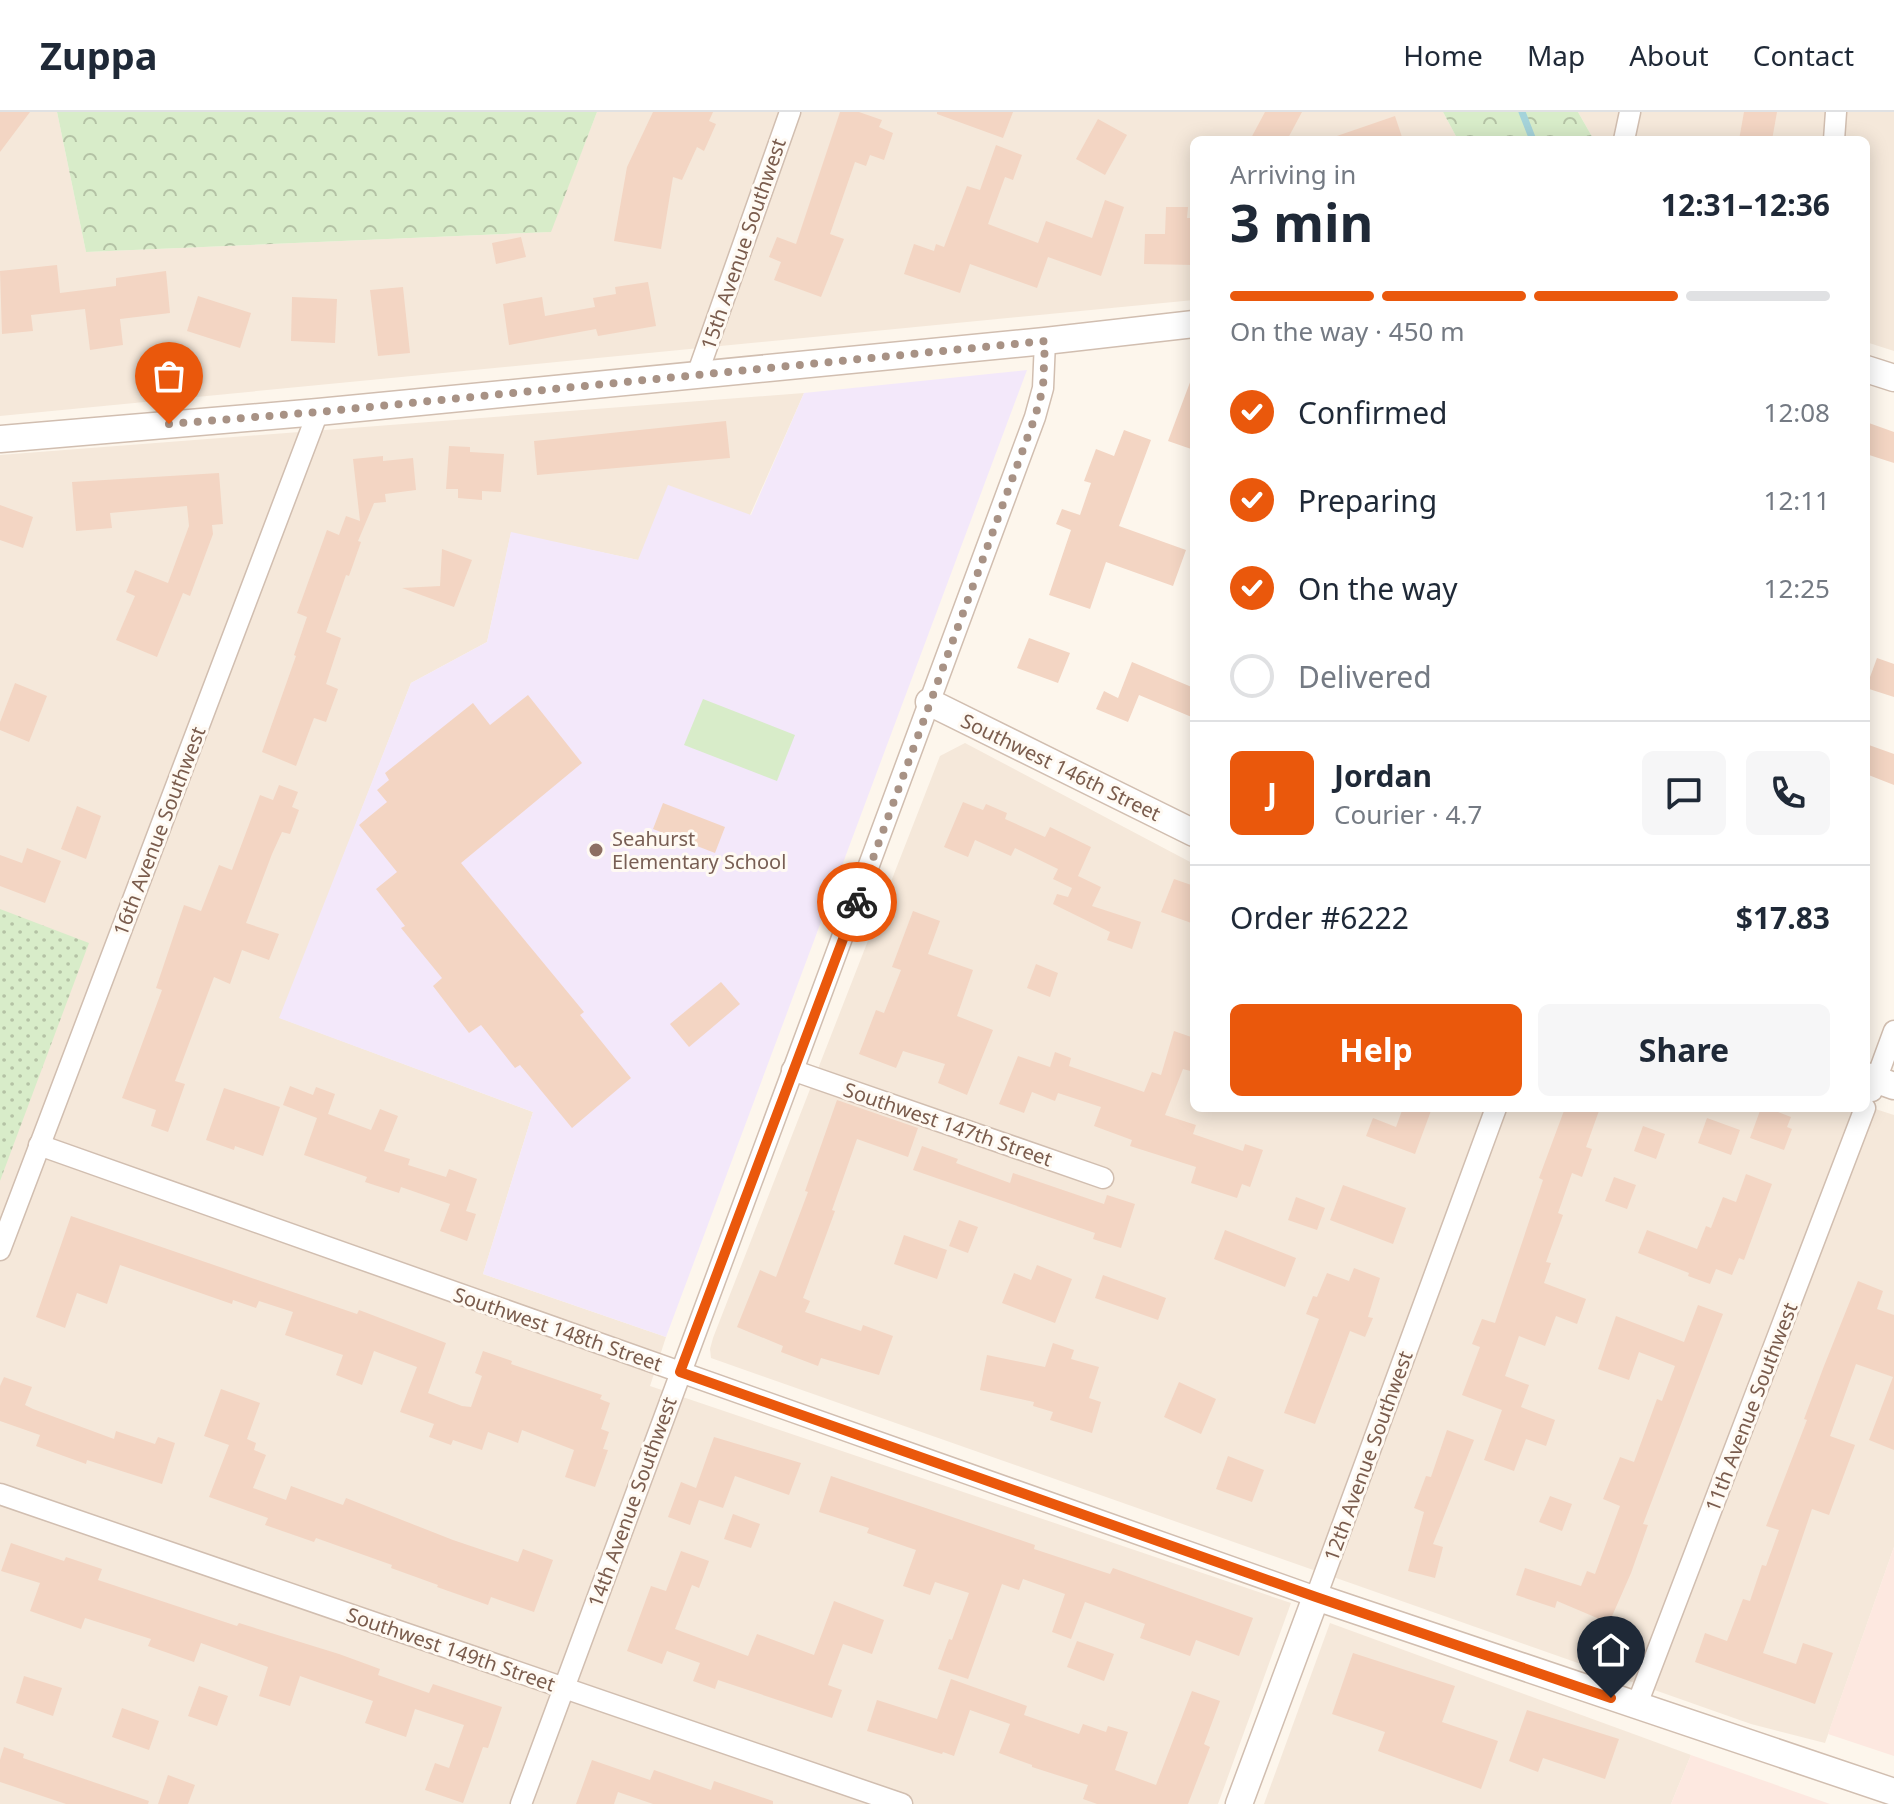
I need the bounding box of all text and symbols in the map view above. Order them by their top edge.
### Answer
text: Zuppa [40,29,158,81]
text: Home [1403,36,1483,74]
text: Map [1527,36,1585,74]
text: About [1629,36,1709,74]
text: Contact [1753,36,1854,74]
street label: 15th Avenue Southwest [694,135,792,353]
text: Arriving in [1230,156,1356,192]
text: 12:31–12:36 [1661,184,1830,225]
text: 3 min [1230,186,1373,257]
text: On the way · 450 m [1230,313,1464,349]
pin [135,342,203,424]
icon: bag [147,354,191,398]
icon: check [1230,390,1274,434]
text: Confirmed [1298,392,1448,433]
text: 12:08 [1764,394,1830,430]
icon: check [1230,478,1274,522]
text: Preparing [1298,480,1437,521]
text: 12:11 [1764,482,1830,518]
icon: check [1230,566,1274,610]
text: On the way [1298,568,1458,609]
text: 12:25 [1764,570,1830,606]
text: Delivered [1298,656,1432,697]
street label: Southwest 146th Street [957,707,1165,827]
street label: 16th Avenue Southwest [107,723,211,939]
button: chat [1642,751,1726,835]
button: phone [1746,751,1830,835]
text: Jordan [1334,755,1432,796]
text: J [1267,773,1277,814]
text: Courier · 4.7 [1334,796,1482,832]
place label: Seahurst Elementary School [612,825,786,875]
marker: Seahurst Elementary School [587,841,605,859]
courier [817,862,897,942]
icon: bike [835,880,879,924]
text: Order #6222 [1230,897,1409,938]
text: $17.83 [1736,897,1830,938]
button: Help [1230,1004,1522,1096]
button: Share [1538,1004,1830,1096]
street label: Southwest 147th Street [840,1076,1056,1172]
street label: Southwest 148th Street [450,1281,666,1377]
street label: 11th Avenue Southwest [1699,1299,1803,1515]
street label: 12th Avenue Southwest [1317,1347,1419,1565]
street label: 14th Avenue Southwest [581,1393,683,1611]
street label: Southwest 149th Street [343,1601,559,1697]
pin [1577,1616,1645,1698]
icon: home [1589,1628,1633,1672]

